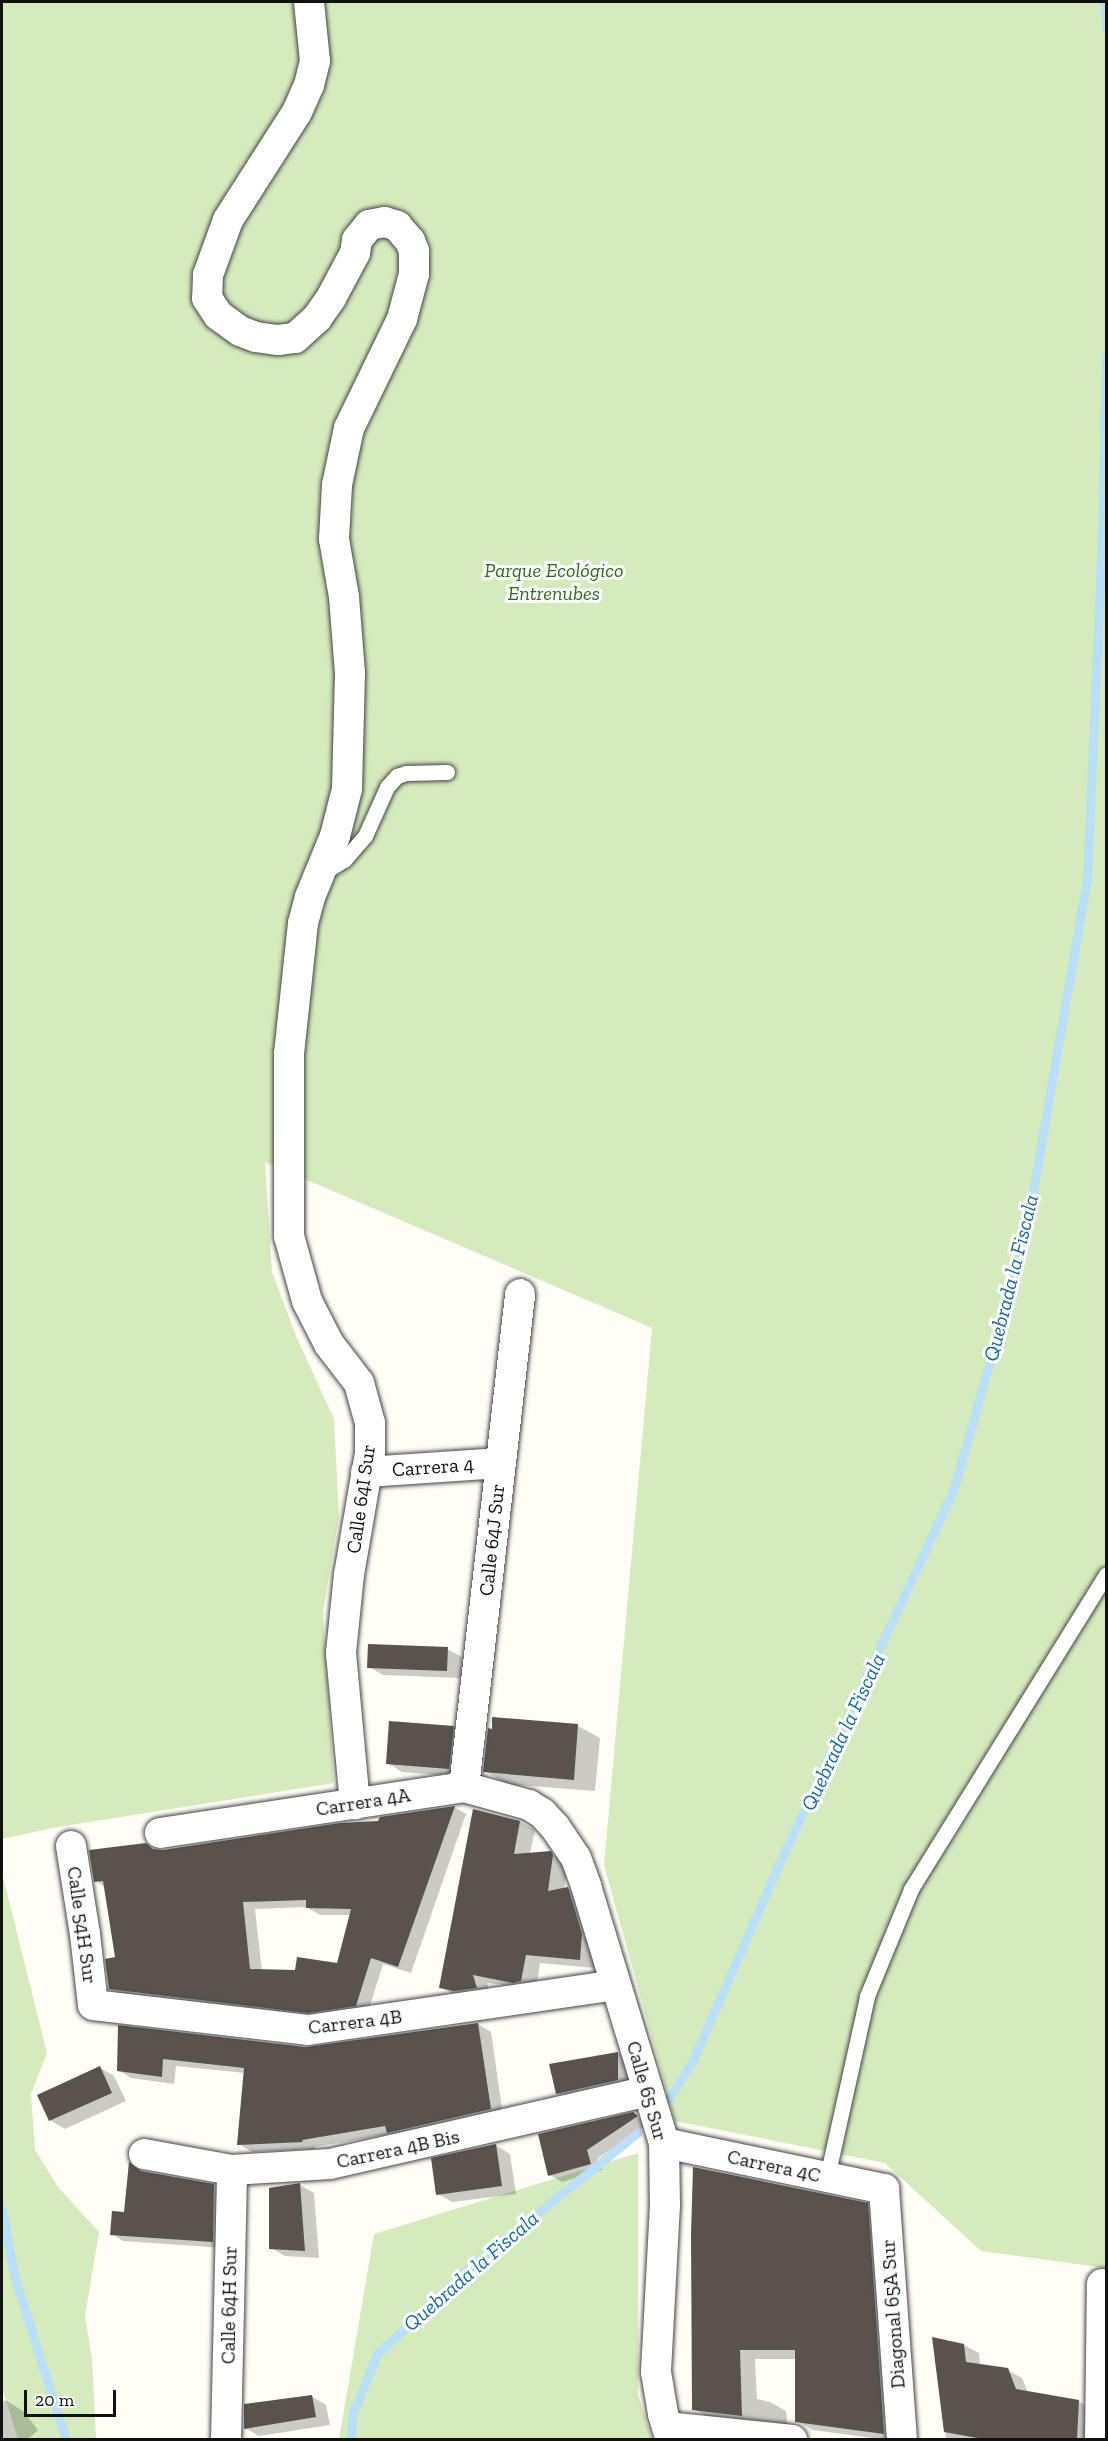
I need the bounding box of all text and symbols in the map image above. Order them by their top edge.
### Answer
park label: Parque Ecológico Entrenubes [484,558,624,605]
water label: Quebrada la Fiscala [978,1192,1044,1364]
street label: Calle 64I Sur [341,1443,381,1555]
street label: Carrera 4 [391,1452,475,1482]
street label: Calle 64J Sur [474,1483,510,1597]
water label: Quebrada la Fiscala [795,1649,891,1815]
street label: Carrera 4A [314,1783,412,1821]
street label: Calle 54H Sur [62,1865,102,1985]
street label: Carrera 4B [307,2004,403,2040]
street label: Calle 65 Sur [621,2038,673,2144]
street label: Carrera 4B Bis [334,2124,462,2174]
street label: Carrera 4C [725,2144,823,2188]
water label: Quebrada la Fiscala [398,2205,544,2337]
street label: Diagonal 65A Sur [876,2238,910,2390]
street label: Calle 64H Sur [216,2246,242,2364]
scale bar [27,2378,118,2416]
text: 20 m [35,2389,74,2411]

